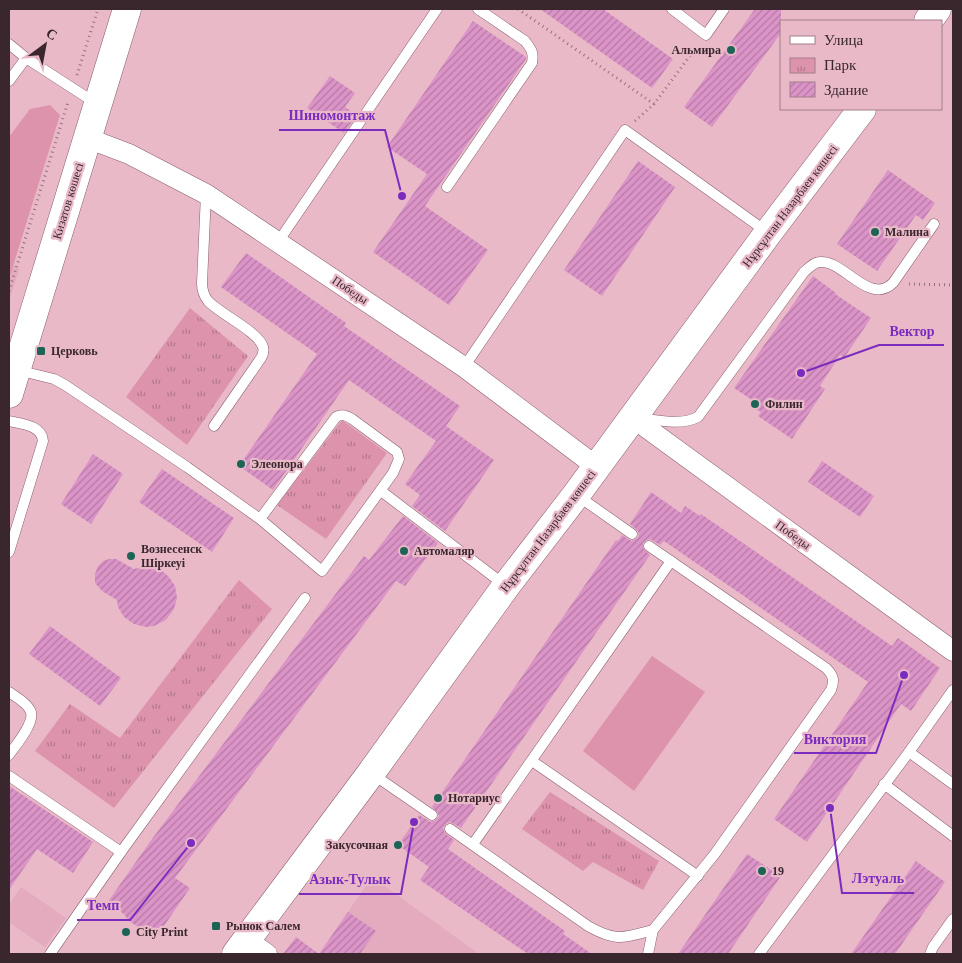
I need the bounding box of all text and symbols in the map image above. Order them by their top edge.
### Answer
north arrow [20,20,70,70]
legend [780,20,942,110]
text: С [43,25,60,43]
text: Улица [824,32,863,48]
place label: Альмира [671,43,721,57]
marker: Альмира [725,44,737,56]
text: Парк [824,57,857,73]
text: Здание [824,82,868,98]
callout: Шиномонтаж [279,101,385,130]
text: Шиномонтаж [289,108,376,123]
street label: Нұрсұлтан Назарбаев көшесі [740,142,841,270]
street label: Кизатов көшесі [50,160,86,241]
place label: Малина [885,225,929,239]
marker: Малина [869,226,881,238]
street label: Победы [330,273,370,307]
callout: Вектор [879,316,944,345]
text: Вектор [889,324,935,339]
place label: Церковь [51,344,98,358]
marker: Церковь [35,345,47,357]
place label: Филин [765,397,803,411]
marker: Филин [749,398,761,410]
place label: Элеонора [251,457,303,471]
marker: Элеонора [235,458,247,470]
street label: Нұрсұлтан Назарбаев көшесі [498,467,599,595]
street label: Победы [773,518,813,552]
place label: Вознесенск Шіркеуі [141,542,202,570]
place label: Автомаляр [414,544,475,558]
marker: Автомаляр [398,545,410,557]
marker: Вознесенск Шіркеуі [125,550,137,562]
callout: Виктория [794,724,876,753]
text: Виктория [804,732,867,747]
place label: Нотариус [448,791,500,805]
marker: Нотариус [432,792,444,804]
place label: Закусочная [326,838,389,852]
marker: Закусочная [392,839,404,851]
place label: 19 [772,864,784,878]
callout: Лэтуаль [842,864,914,893]
callout: Азык-Тулык [299,865,401,894]
marker: 19 [756,865,768,877]
text: Лэтуаль [852,871,905,886]
text: Азык-Тулык [309,872,392,887]
callout: Темп [77,891,130,920]
text: Темп [87,898,119,913]
place label: Рынок Салем [226,919,301,933]
marker: Рынок Салем [210,920,222,932]
place label: City Print [136,925,188,939]
marker: City Print [120,926,132,938]

